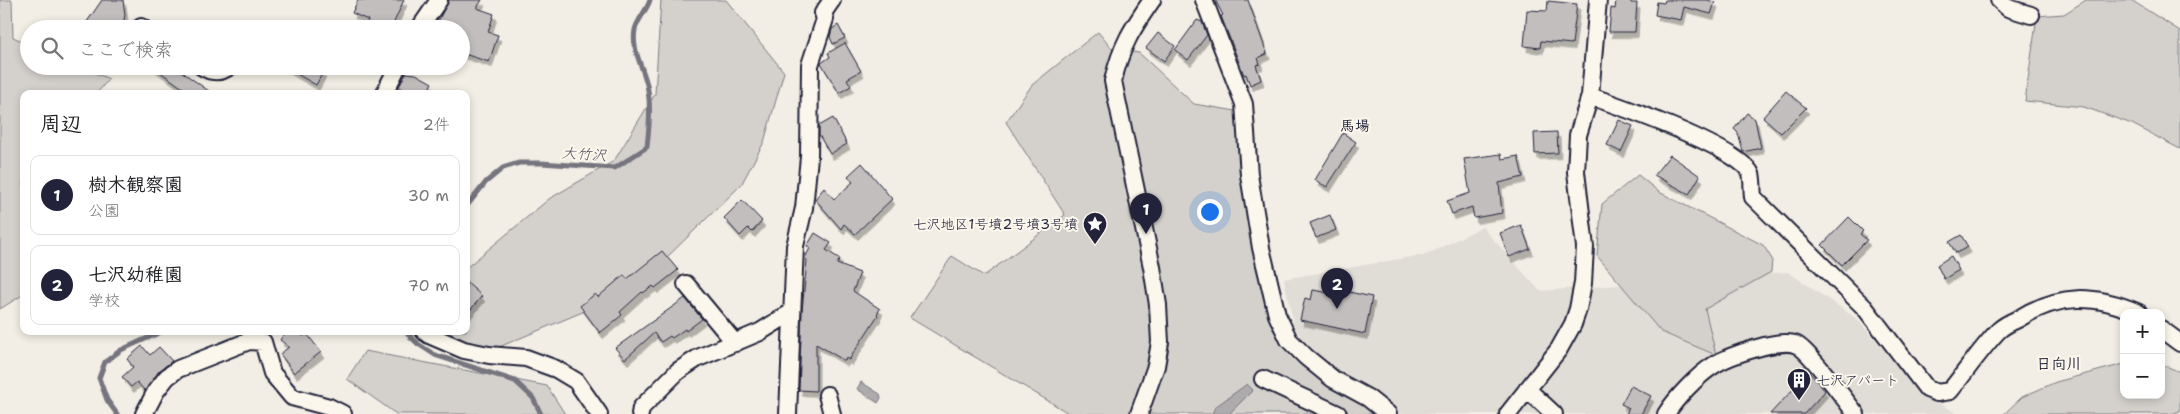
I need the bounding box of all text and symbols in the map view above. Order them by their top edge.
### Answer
search box [20,20,470,75]
icon: search [38,34,66,62]
text: ここで検索 [78,37,173,62]
text: 周辺 [40,110,82,138]
text: 2件 [423,114,450,135]
district label: 馬場 [1340,116,1370,136]
water label: 大竹沢 [561,142,608,166]
text: 樹木観察園 [88,172,183,197]
text: 1 [53,185,61,206]
text: 30 m [408,185,449,206]
pin: 1 [1130,193,1162,234]
your location [1197,199,1223,225]
text: 公園 [88,200,120,221]
place icon: 七沢地区1号墳2号墳3号墳 [1082,211,1108,245]
place label: 七沢地区1号墳2号墳3号墳 [913,215,1078,233]
text: 七沢幼稚園 [88,262,183,287]
pin: 2 [1321,268,1353,309]
text: 2 [51,275,63,296]
text: 70 m [408,275,449,296]
text: 学校 [88,290,120,311]
map controls [2120,309,2165,399]
button: + [2120,309,2165,354]
district label: 日向川 [2036,354,2082,374]
button: − [2120,354,2165,399]
building icon: 七沢アパート [1786,367,1812,401]
place label: 七沢アパート [1816,371,1899,389]

